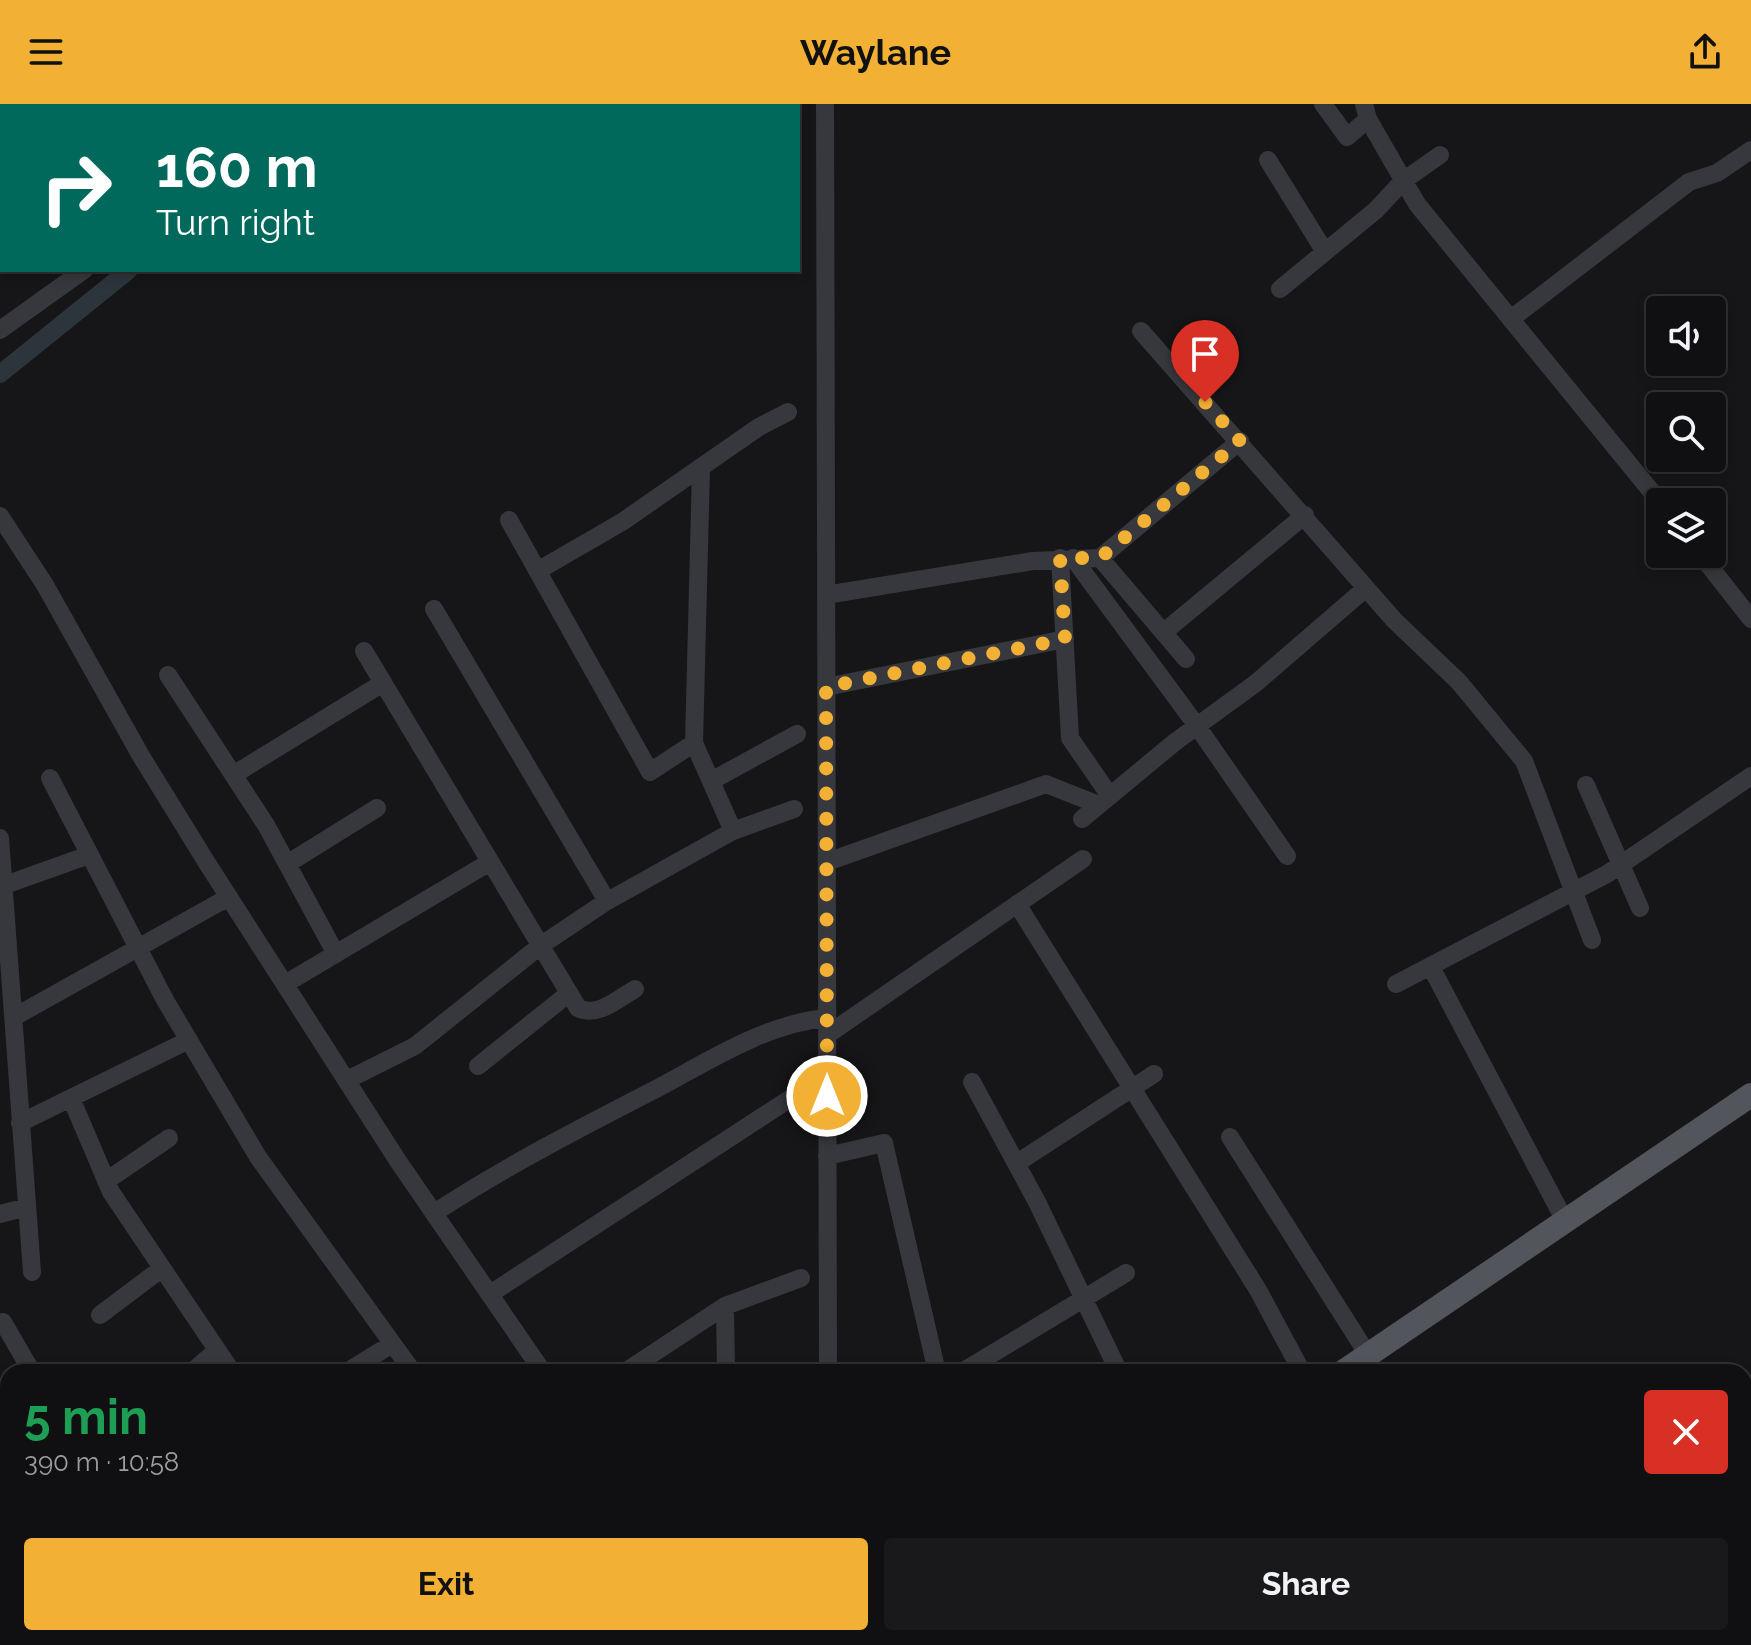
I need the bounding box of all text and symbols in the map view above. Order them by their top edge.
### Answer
icon: menu [24,30,68,74]
icon: share [1683,30,1727,74]
text: Waylane [800,31,951,73]
text: 160 m [156,134,318,200]
icon: right [24,136,128,240]
text: Turn right [156,201,315,243]
map controls [1646,296,1726,568]
button: sound [1646,296,1726,376]
pin [1171,320,1239,402]
icon: arrive [1183,332,1227,376]
button: search [1646,392,1726,472]
button: layers [1646,488,1726,568]
position arrow [785,1054,869,1138]
text: 5 min [24,1389,148,1445]
button: close [1644,1390,1728,1474]
text: 390 m · 10:58 [24,1447,179,1477]
button: Exit [24,1538,868,1630]
button: Share [884,1538,1728,1630]

